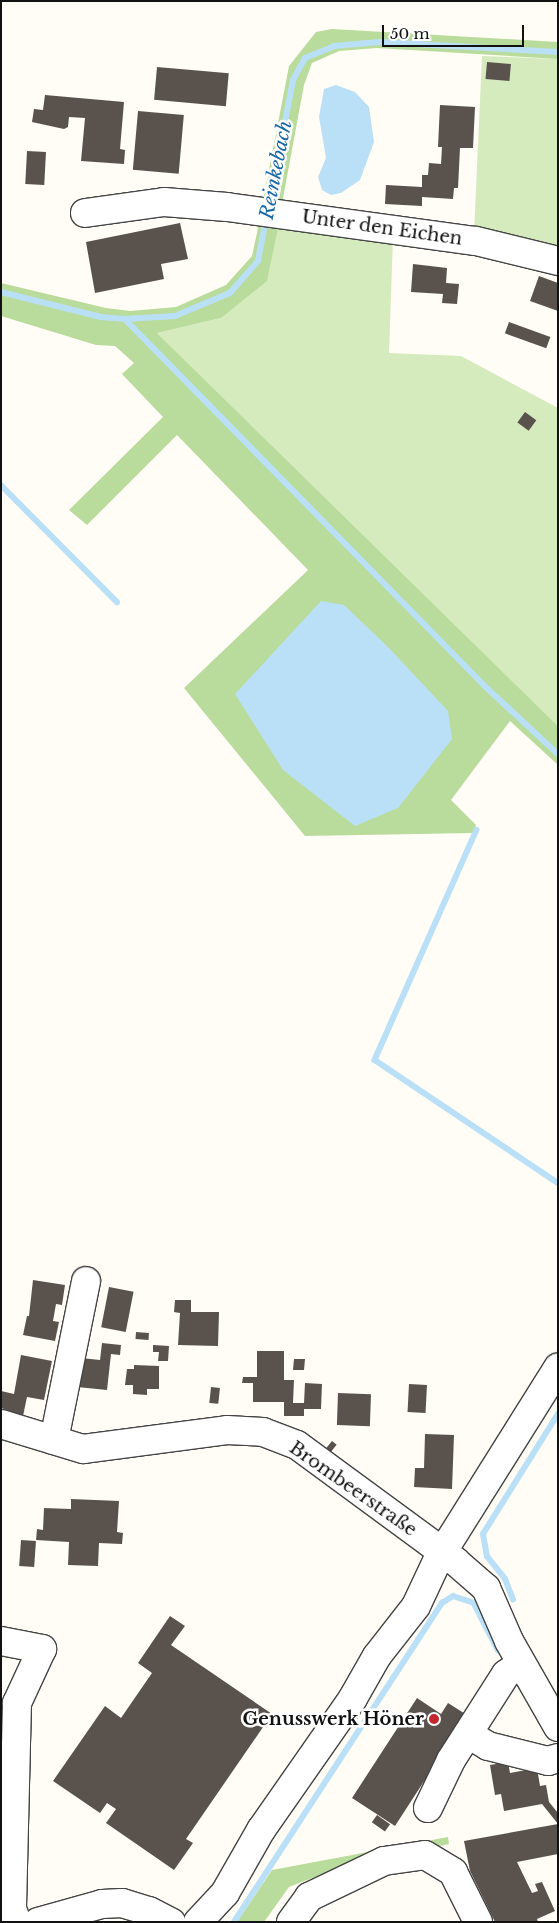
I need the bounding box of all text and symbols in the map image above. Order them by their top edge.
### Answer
scale bar [384,15,526,47]
text: 50 m [390,24,430,43]
water label: Reinkebach [255,119,297,221]
street label: Unter den Eichen [300,206,464,250]
street label: Brombeerstraße [285,1437,421,1541]
place label: Genusswerk Höner [242,1708,424,1730]
marker: Genusswerk Höner [428,1713,440,1725]

